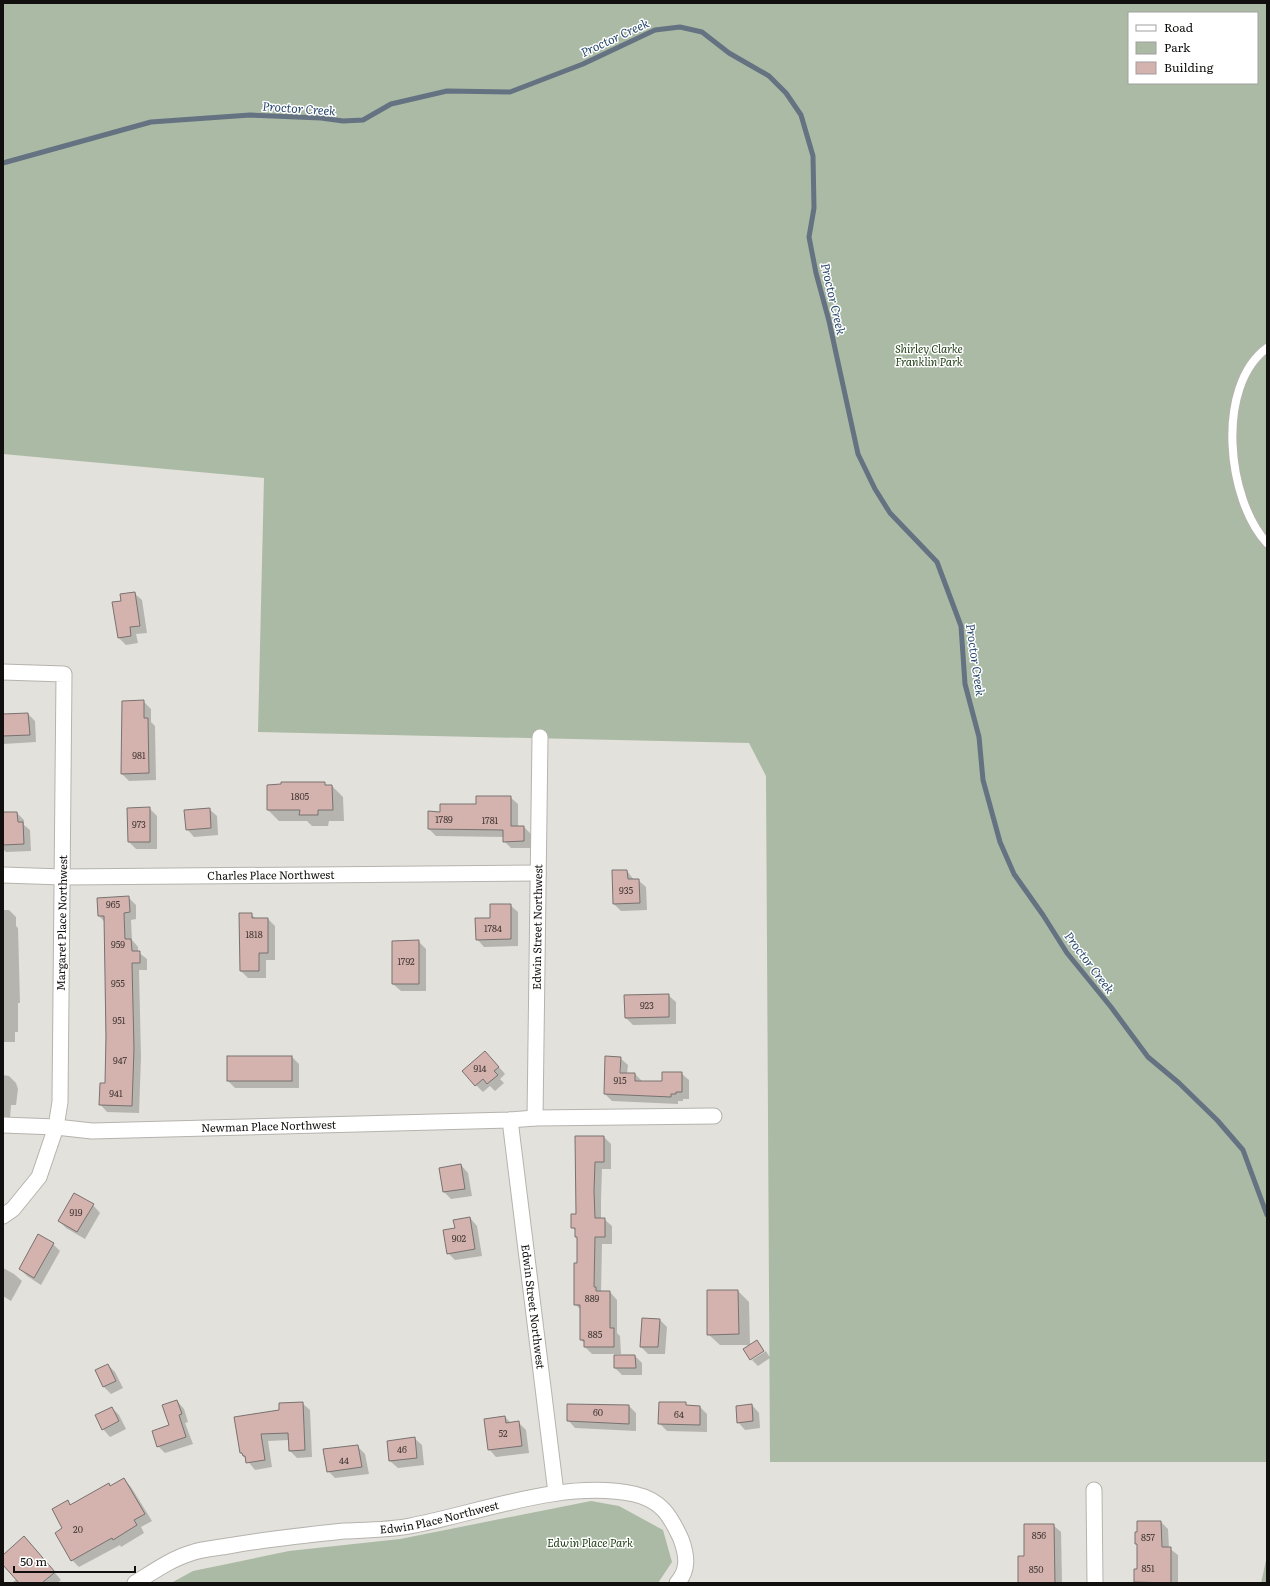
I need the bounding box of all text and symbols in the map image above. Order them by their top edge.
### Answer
legend [1128,12,1258,84]
water label: Proctor Creek [578,13,652,61]
text: Road [1164,18,1194,36]
text: Park [1164,38,1191,56]
text: Building [1164,58,1214,76]
water label: Proctor Creek [262,96,337,120]
water label: Proctor Creek [817,261,851,337]
park label: Shirley Clarke Franklin Park [895,340,963,369]
water label: Proctor Creek [962,622,990,698]
house number: 981 [132,748,146,762]
house number: 1805 [291,789,310,803]
house number: 1789 [435,812,453,826]
house number: 1781 [482,813,499,827]
house number: 973 [132,817,146,831]
street label: Margaret Place Northwest [52,854,70,991]
street label: Edwin Street Northwest [528,864,545,990]
street label: Charles Place Northwest [207,866,335,883]
house number: 935 [619,883,633,897]
house number: 965 [106,897,120,911]
house number: 1784 [484,921,502,935]
house number: 1818 [245,927,263,941]
water label: Proctor Creek [1061,928,1119,997]
house number: 959 [111,937,125,951]
house number: 1792 [397,954,415,968]
house number: 955 [111,976,125,990]
house number: 923 [640,998,654,1012]
house number: 951 [113,1013,126,1027]
house number: 947 [113,1053,127,1067]
house number: 914 [474,1061,487,1075]
house number: 915 [614,1073,627,1087]
house number: 941 [109,1086,123,1100]
street label: Newman Place Northwest [201,1116,337,1135]
house number: 919 [69,1205,83,1219]
house number: 902 [452,1231,467,1245]
street label: Edwin Street Northwest [518,1243,550,1370]
house number: 889 [585,1291,600,1305]
house number: 885 [588,1327,603,1341]
house number: 60 [593,1405,603,1419]
house number: 64 [674,1407,684,1421]
house number: 52 [498,1426,508,1440]
house number: 46 [397,1442,407,1456]
house number: 44 [339,1453,349,1467]
street label: Edwin Place Northwest [379,1496,501,1536]
house number: 20 [73,1522,83,1536]
house number: 856 [1032,1528,1046,1542]
house number: 857 [1141,1530,1155,1544]
park label: Edwin Place Park [547,1534,633,1550]
scale bar [14,1548,135,1574]
text: 50 m [20,1552,47,1570]
house number: 851 [1141,1561,1155,1575]
house number: 850 [1029,1562,1043,1576]

